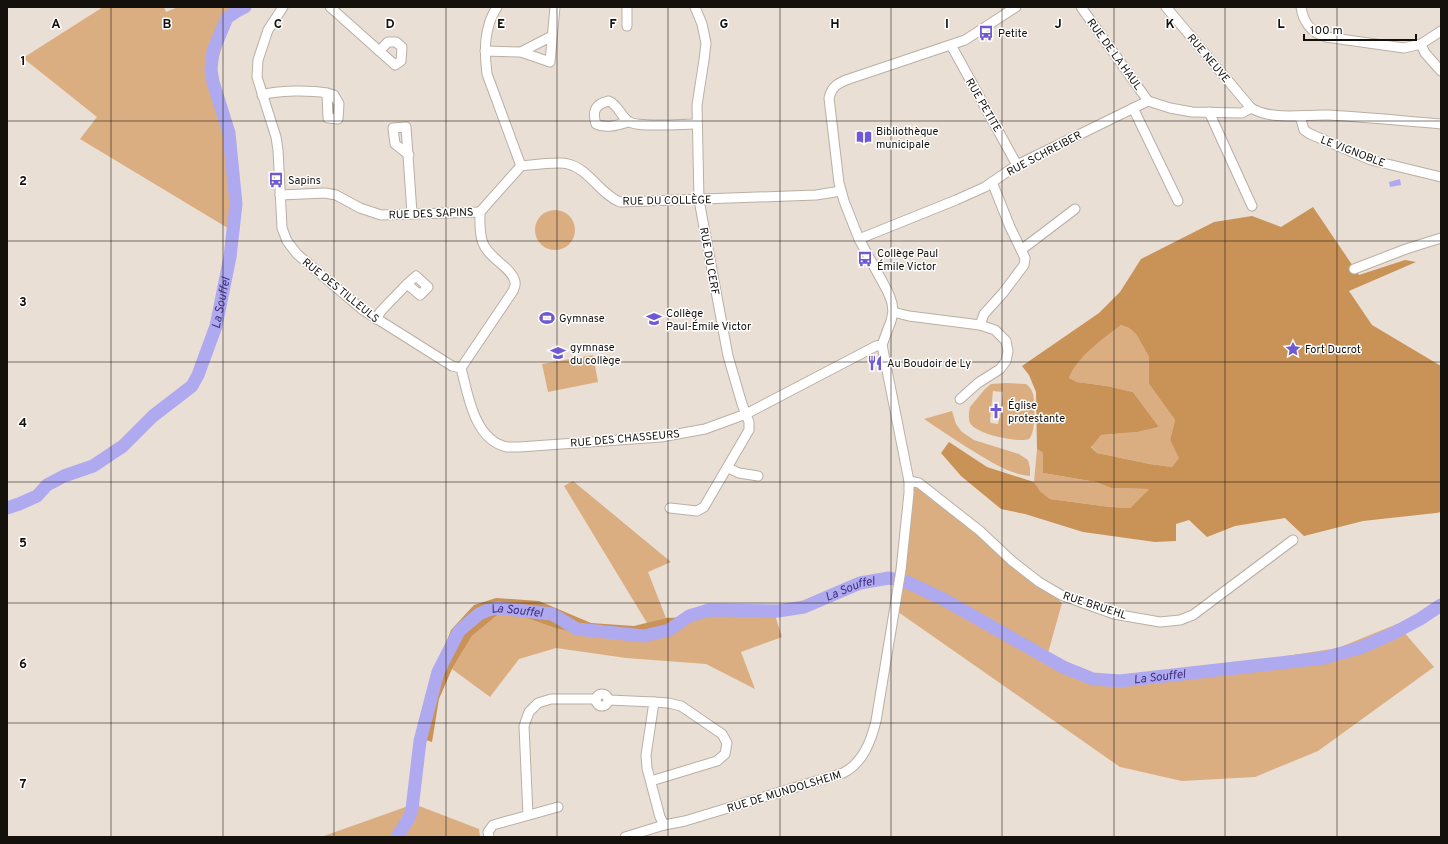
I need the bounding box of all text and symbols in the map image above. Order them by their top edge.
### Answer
street label: RUE DE LA HAUL [1084,16,1145,93]
scale bar [1304,16,1416,42]
text: A [51,17,61,33]
text: B [163,17,172,33]
text: C [274,17,282,33]
text: D [385,17,395,33]
text: E [497,17,505,33]
text: F [609,17,617,33]
text: G [720,17,729,33]
text: H [830,17,840,33]
text: I [945,17,949,33]
text: J [1054,17,1062,33]
text: K [1165,17,1175,33]
text: L [1277,17,1285,33]
text: 100 m [1310,23,1343,39]
bus stop icon: Petite [977,24,995,42]
place label: Petite [998,27,1028,41]
street label: RUE NEUVE [1184,31,1233,86]
text: 1 [20,54,26,70]
street label: RUE PETITE [962,76,1004,135]
place label: Bibliothèque municipale [876,125,939,152]
library icon: Bibliothèque municipale [855,128,873,146]
street label: RUE SCHREIBER [1004,128,1084,180]
street label: LE VIGNOBLE [1318,133,1387,171]
bus stop icon: Sapins [267,171,285,189]
text: 2 [19,174,27,190]
place label: Sapins [288,174,321,188]
street label: RUE DU COLLÈGE [622,192,712,209]
street label: RUE DES SAPINS [388,206,474,222]
street label: RUE DU CERF [696,226,722,296]
place label: Collège Paul Émile Victor [877,247,938,274]
bus stop icon: Collège Paul Émile Victor [856,250,874,268]
street label: RUE DES TILLEULS [299,255,382,326]
water label: La Souffel [209,275,235,330]
text: 3 [19,295,27,311]
place label: Collège Paul-Émile Victor [666,307,752,334]
sports icon: Gymnase [538,309,556,327]
school or university icon: Collège Paul-Émile Victor [645,310,663,328]
place label: Gymnase [559,312,605,326]
place icon: Fort Ducrot [1284,340,1302,358]
place label: gymnase du collège [570,341,621,368]
place label: Fort Ducrot [1305,343,1361,357]
school or university icon: gymnase du collège [549,344,567,362]
restaurant icon: Au Boudoir de Ly [866,354,884,372]
place label: Au Boudoir de Ly [887,357,971,371]
place label: Église protestante [1008,398,1065,426]
church icon: Église protestante [987,402,1005,420]
text: 4 [19,416,27,432]
street label: RUE DES CHASSEURS [570,427,680,451]
text: 5 [19,536,27,552]
water label: La Souffel [823,573,877,606]
street label: RUE BRUEHL [1061,589,1128,623]
water label: La Souffel [490,601,544,622]
text: 6 [19,657,27,673]
water label: La Souffel [1133,667,1187,688]
street label: RUE DE MUNDOLSHEIM [725,768,843,816]
text: 7 [20,777,27,793]

